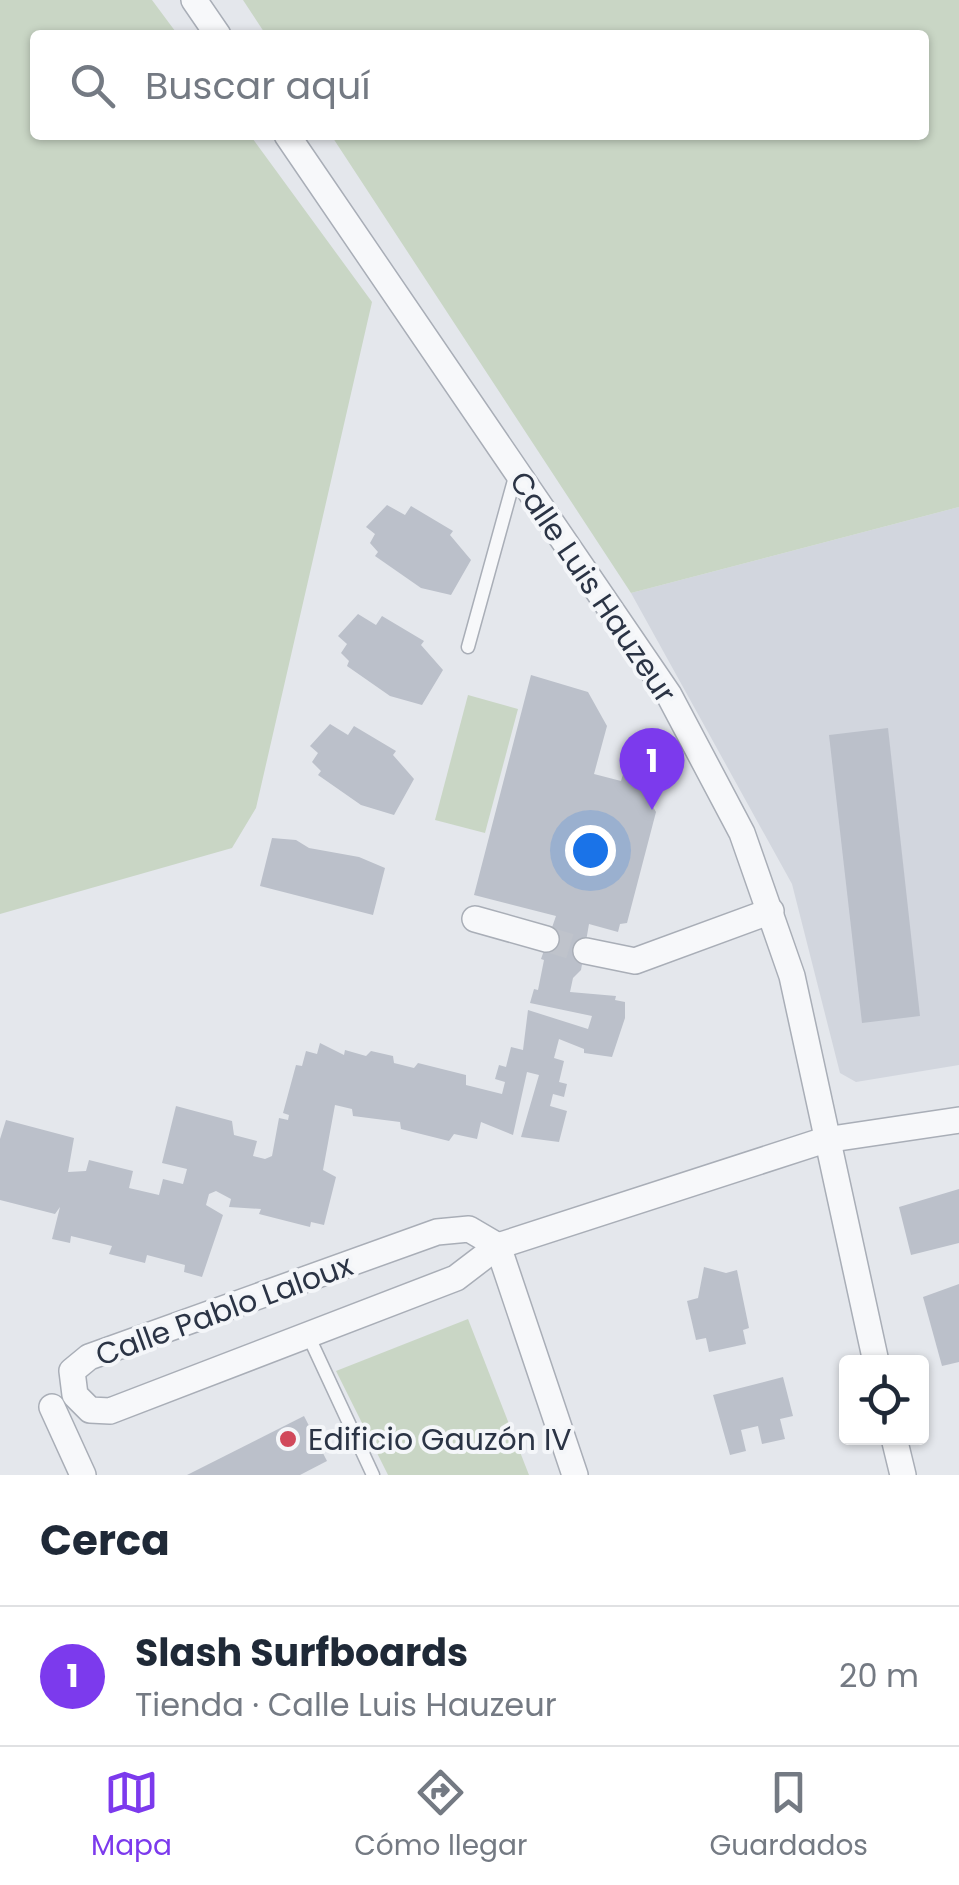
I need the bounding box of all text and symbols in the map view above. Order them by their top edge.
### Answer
search box [30,30,929,140]
icon: search [65,58,120,113]
text: Buscar aquí [145,59,371,112]
street label: Calle Luis Hauzeur [499,463,687,711]
pin: 1 [620,728,684,810]
your location [565,825,616,876]
street label: Calle Pablo Laloux [89,1243,359,1377]
map controls [839,1355,929,1445]
button: locate [839,1355,929,1445]
place label: Edificio Gauzón IV [308,1418,572,1461]
marker: Edificio Gauzón IV [277,1428,299,1450]
text: Cerca [40,1511,170,1570]
text: Slash Surfboards [135,1626,468,1679]
text: 1 [66,1653,79,1698]
text: 20 m [839,1653,919,1698]
text: Tienda · Calle Luis Hauzeur [135,1682,557,1727]
tab: Mapa [91,1765,172,1867]
tab: Cómo llegar [354,1765,527,1867]
tab: Guardados [710,1765,868,1867]

